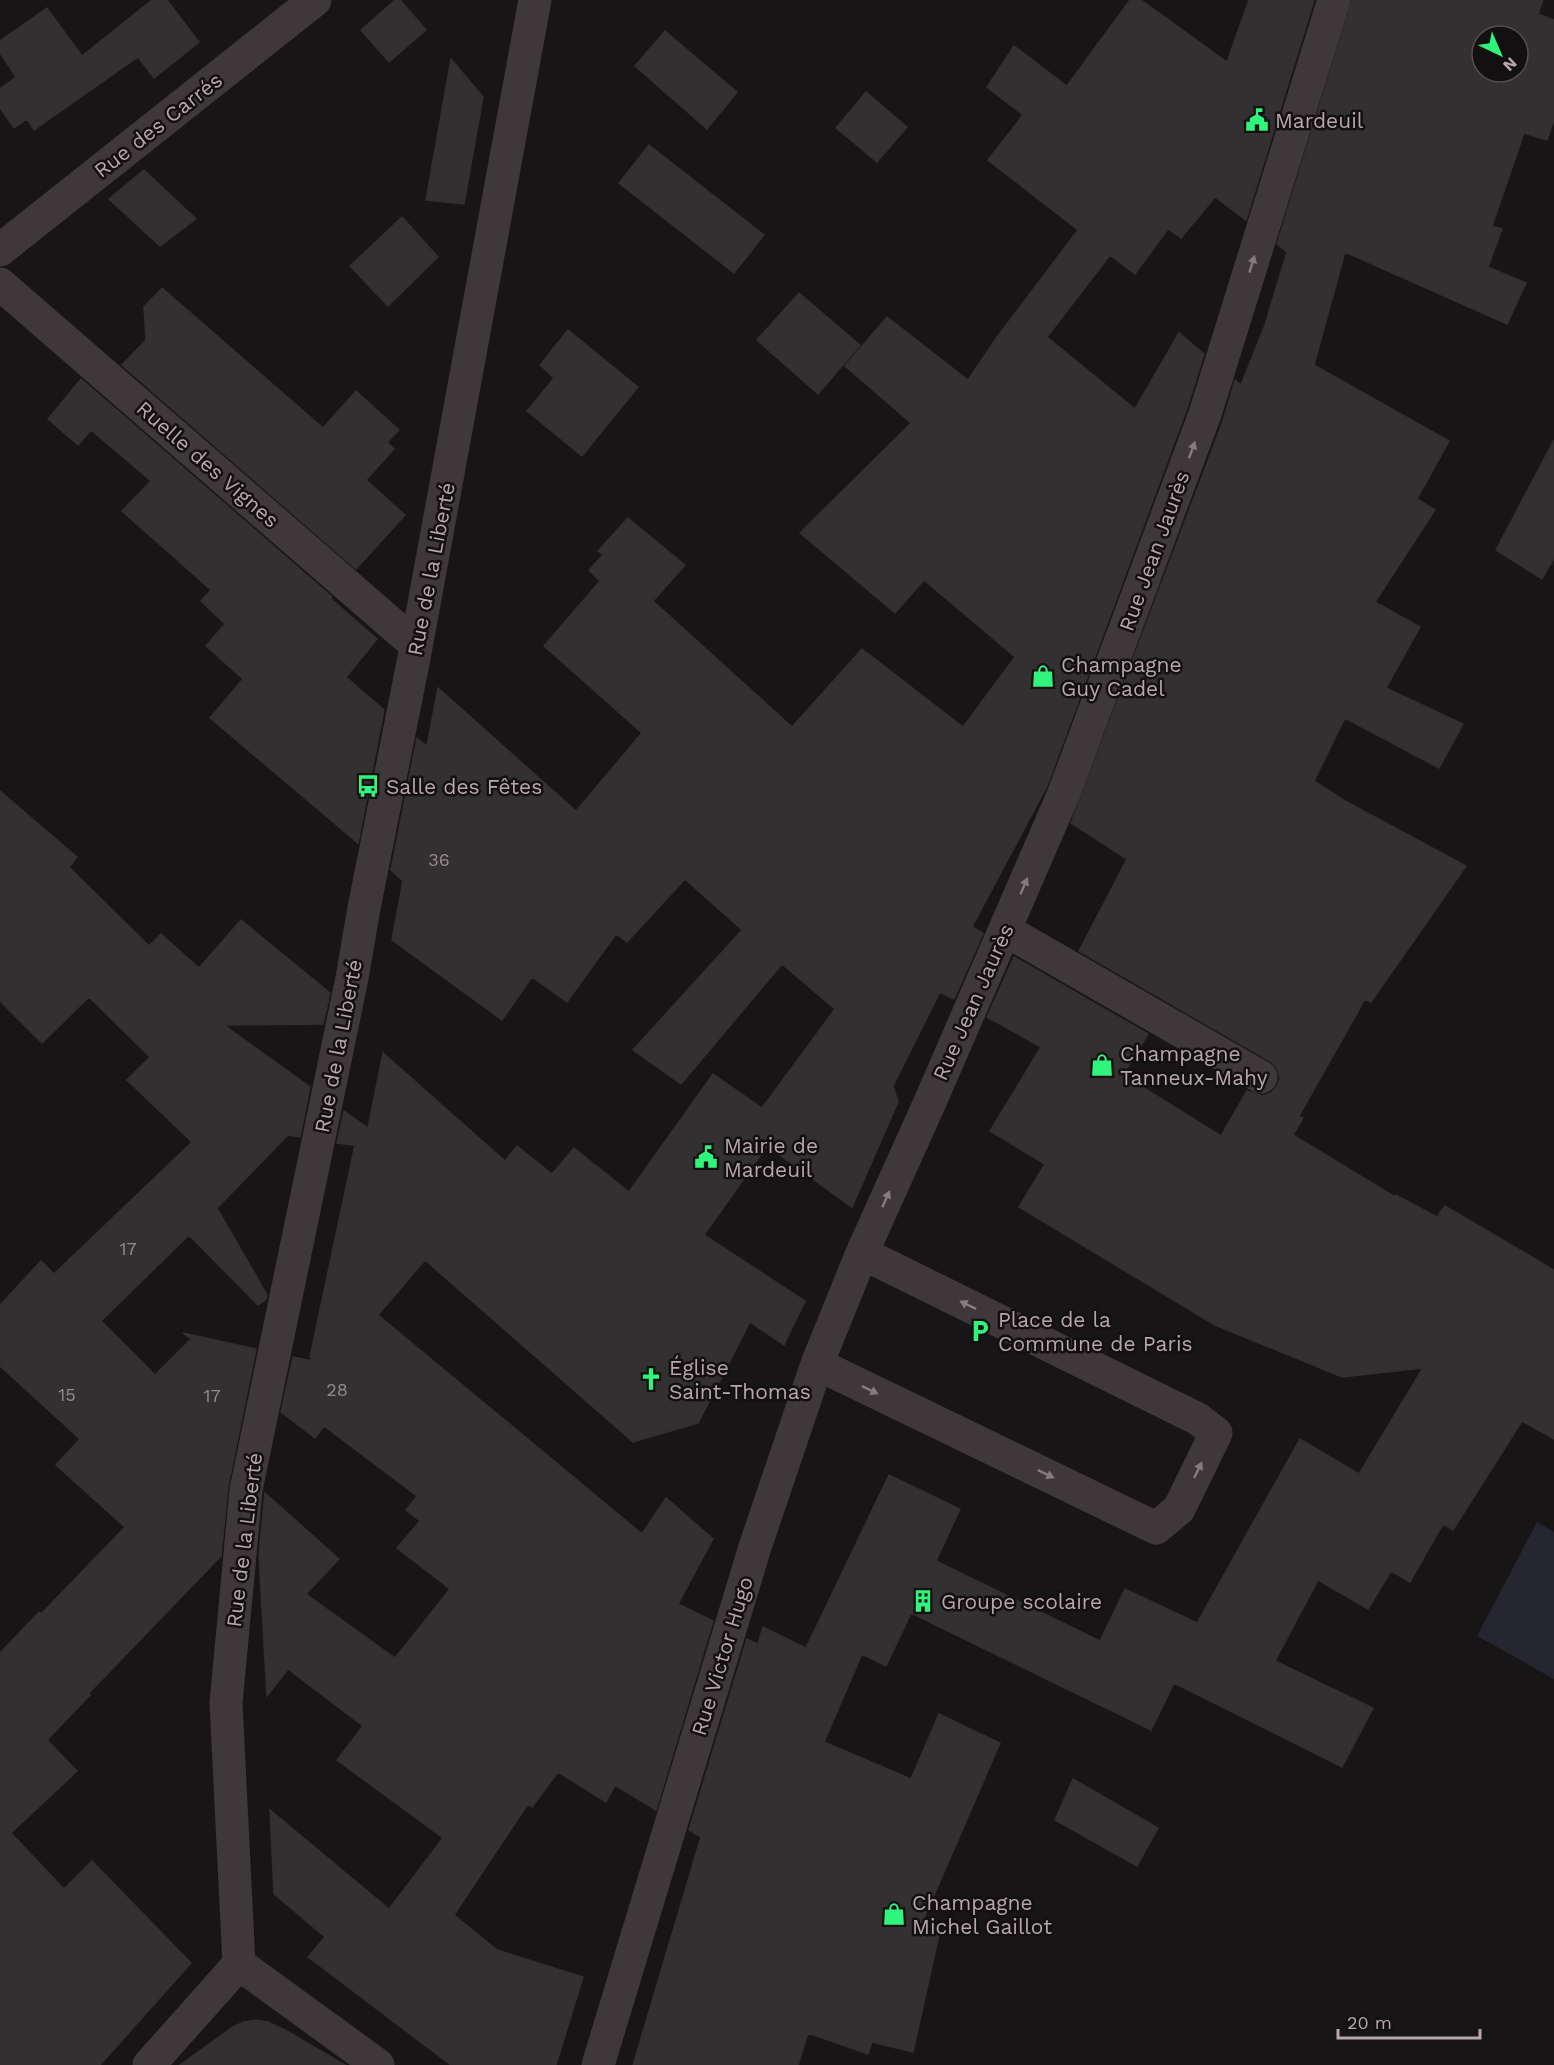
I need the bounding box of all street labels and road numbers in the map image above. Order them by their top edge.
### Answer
street label: Rue des Carrés [89,67,227,183]
street label: Ruelle des Vignes [132,395,284,533]
street label: Rue Jean Jaurès [1113,468,1195,634]
street label: Rue de la Liberté [402,480,460,658]
street label: Rue Jean Jaurès [927,920,1019,1084]
street label: Rue de la Liberté [309,957,367,1135]
street label: Rue de la Liberté [221,1451,267,1629]
street label: Rue Victor Hugo [686,1574,758,1738]

